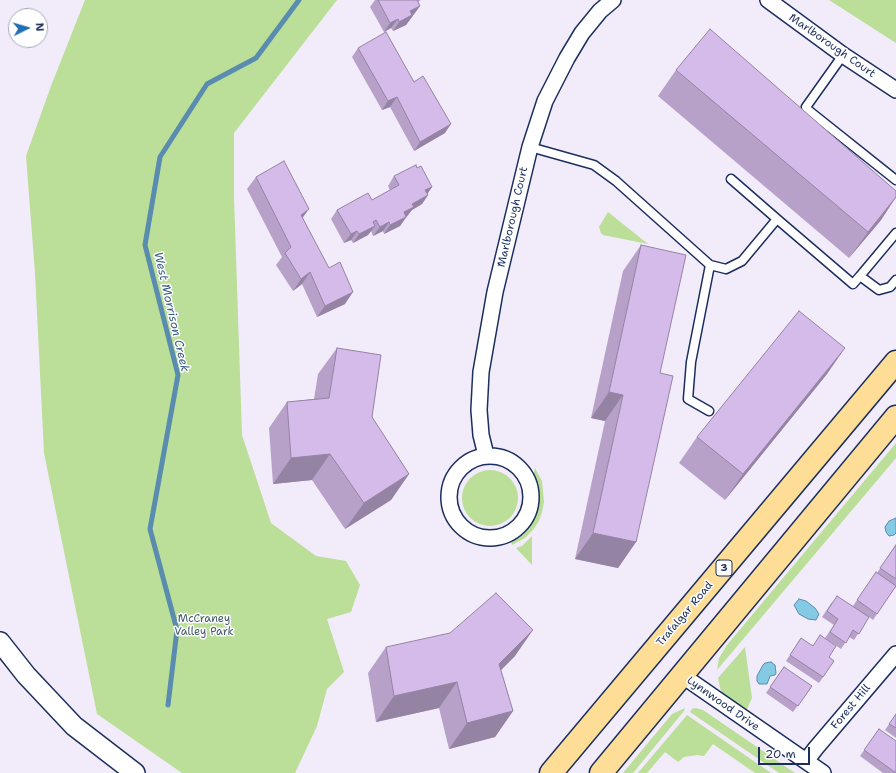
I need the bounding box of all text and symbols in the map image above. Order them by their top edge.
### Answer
north arrow [8,8,48,48]
street label: Marlborough Court [786,11,878,81]
text: N [32,22,47,32]
street label: Marlborough Court [495,166,531,268]
water label: West Morrison Creek [150,251,192,373]
road number: 3 [716,560,732,576]
street label: Trafalgar Road [654,579,716,649]
park label: McCraney Valley Park [174,612,234,638]
street label: Lynnwood Drive [684,674,762,734]
street label: Forest Hill [829,682,873,732]
scale bar [760,739,812,765]
text: 20 m [765,746,796,762]

